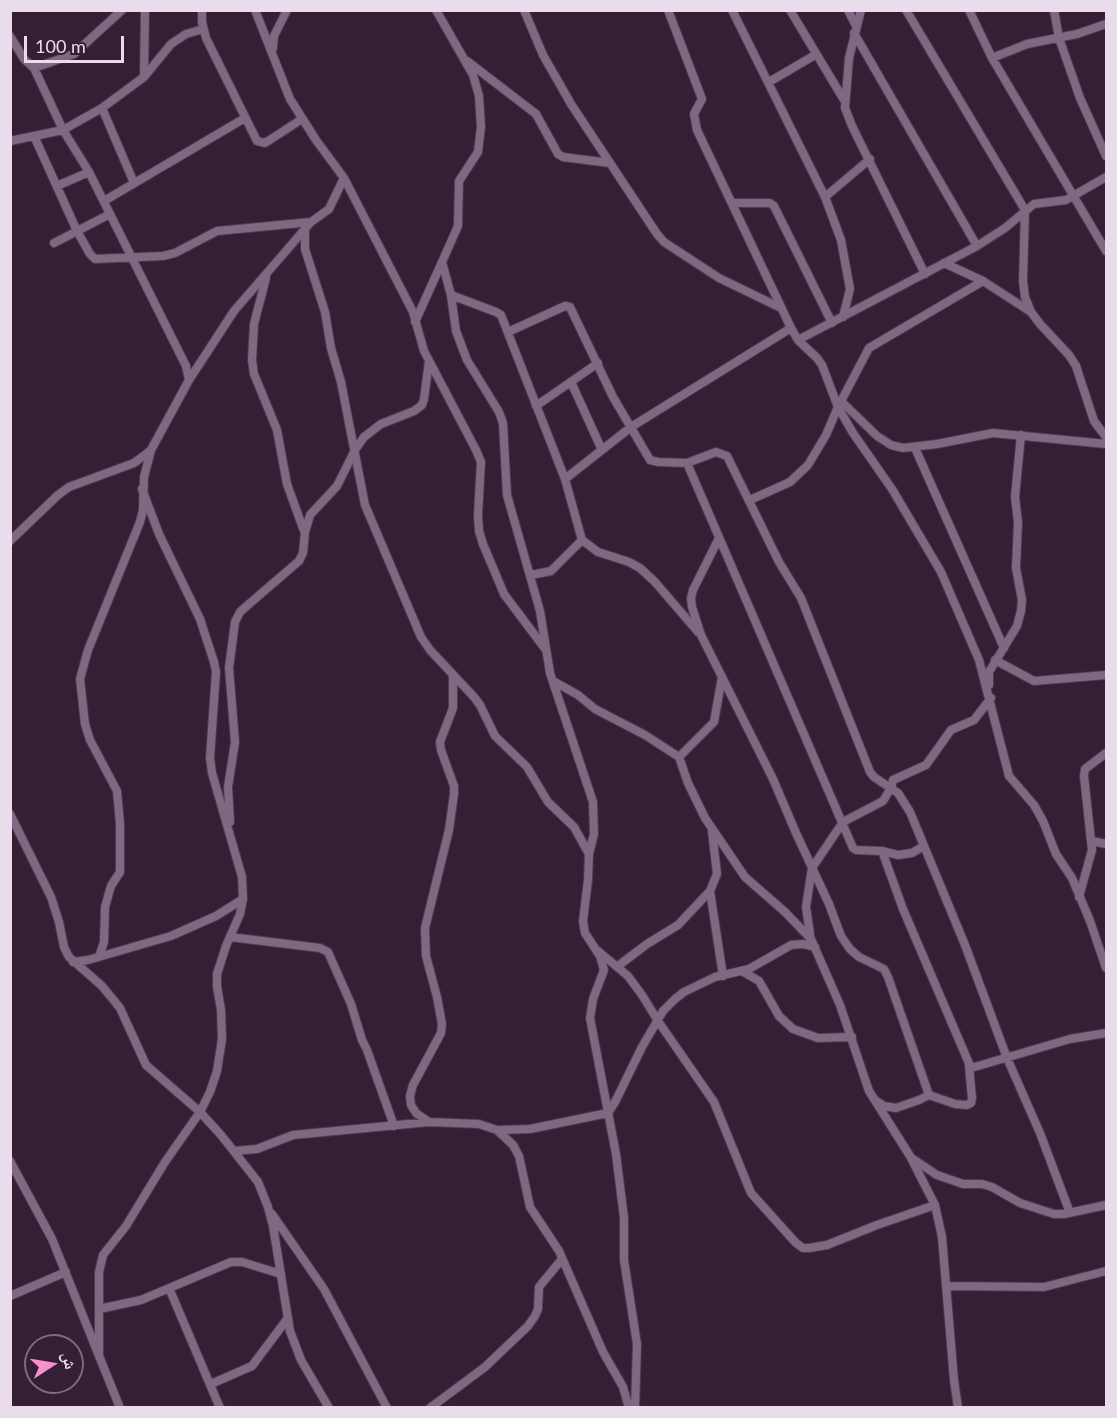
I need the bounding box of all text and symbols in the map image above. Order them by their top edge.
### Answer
scale bar [27,24,128,62]
text: 100 m [35,35,86,57]
north arrow [24,1334,84,1394]
text: ش [59,1350,81,1371]

